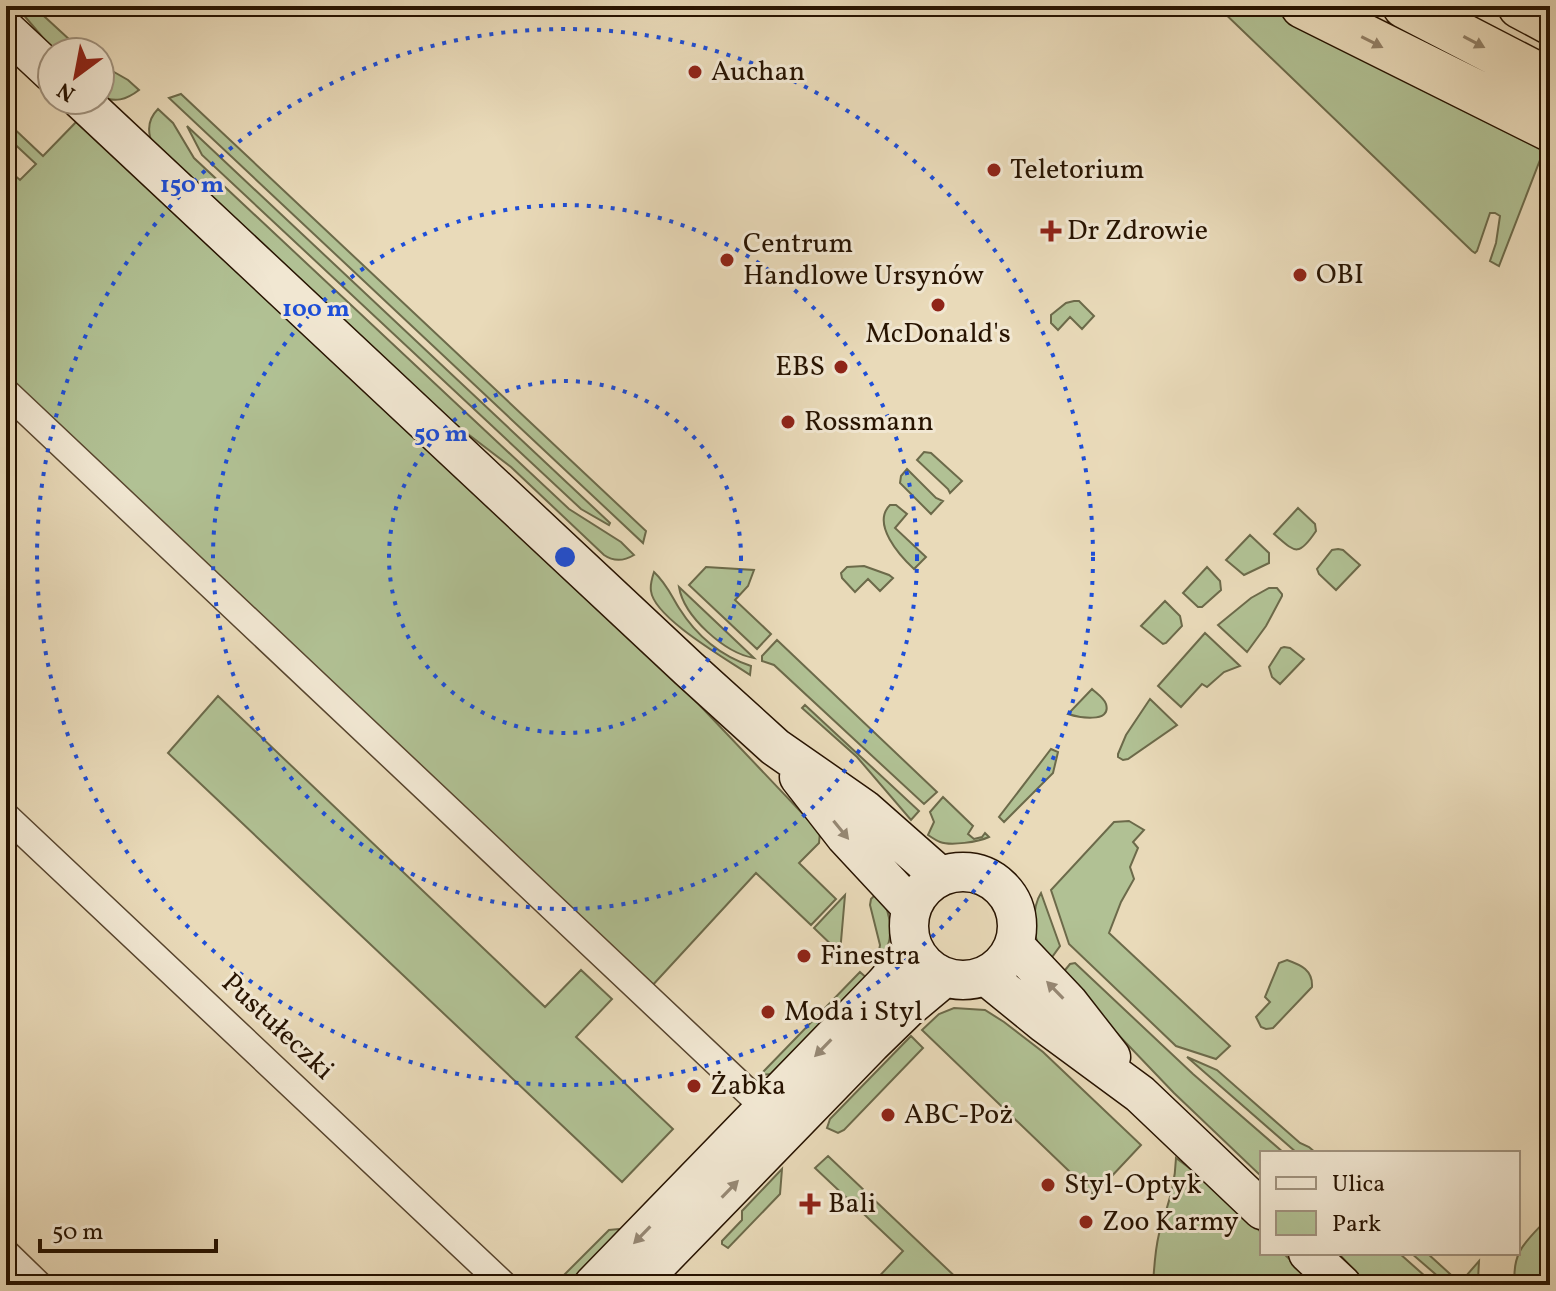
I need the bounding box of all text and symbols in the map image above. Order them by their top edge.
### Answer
one-way arrow [1361,35,1384,48]
north arrow [36,36,116,116]
one-way arrow [1462,36,1485,49]
place label: Auchan [711,53,805,92]
marker: Auchan [686,63,704,81]
text: N [52,73,82,108]
place label: Teletorium [1010,151,1145,190]
marker: Teletorium [985,161,1003,179]
text: 150 m [160,169,224,203]
place label: Dr Zdrowie [1067,212,1208,251]
marker: Dr Zdrowie [1042,222,1060,240]
place label: Centrum Handlowe Ursynów [743,225,984,296]
marker: Centrum Handlowe Ursynów [718,251,736,269]
place label: OBI [1316,256,1364,295]
marker: OBI [1291,266,1309,284]
text: 100 m [282,293,350,327]
marker: McDonald's [929,296,947,314]
place label: McDonald's [865,315,1011,354]
place label: EBS [775,348,825,387]
marker: EBS [832,358,850,376]
place label: Rossmann [804,403,934,442]
marker: Rossmann [779,413,797,431]
text: 50 m [414,418,468,452]
centre of rings [551,543,579,571]
one-way arrow [832,820,849,840]
place label: Finestra [820,937,921,976]
marker: Finestra [795,947,813,965]
street label: Pustułeczki [212,964,342,1090]
one-way arrow [1047,981,1065,1000]
place label: Moda i Styl [784,993,923,1032]
marker: Moda i Styl [759,1003,777,1021]
one-way arrow [814,1038,832,1057]
place label: Żabka [710,1067,786,1106]
marker: Żabka [685,1077,703,1095]
place label: ABC-Poż [904,1096,1013,1135]
marker: ABC-Poż [879,1106,897,1124]
legend [1260,1151,1520,1255]
place label: Styl-Optyk [1064,1166,1202,1205]
text: Ulica [1332,1168,1385,1202]
marker: Styl-Optyk [1039,1176,1057,1194]
one-way arrow [721,1180,739,1199]
place label: Bali [828,1185,876,1224]
marker: Bali [799,1193,821,1215]
scale bar [40,1203,216,1253]
place label: Zoo Karmy [1102,1203,1239,1242]
text: Park [1332,1208,1381,1242]
marker: Zoo Karmy [1077,1213,1095,1231]
text: 50 m [52,1216,104,1250]
one-way arrow [633,1225,652,1244]

